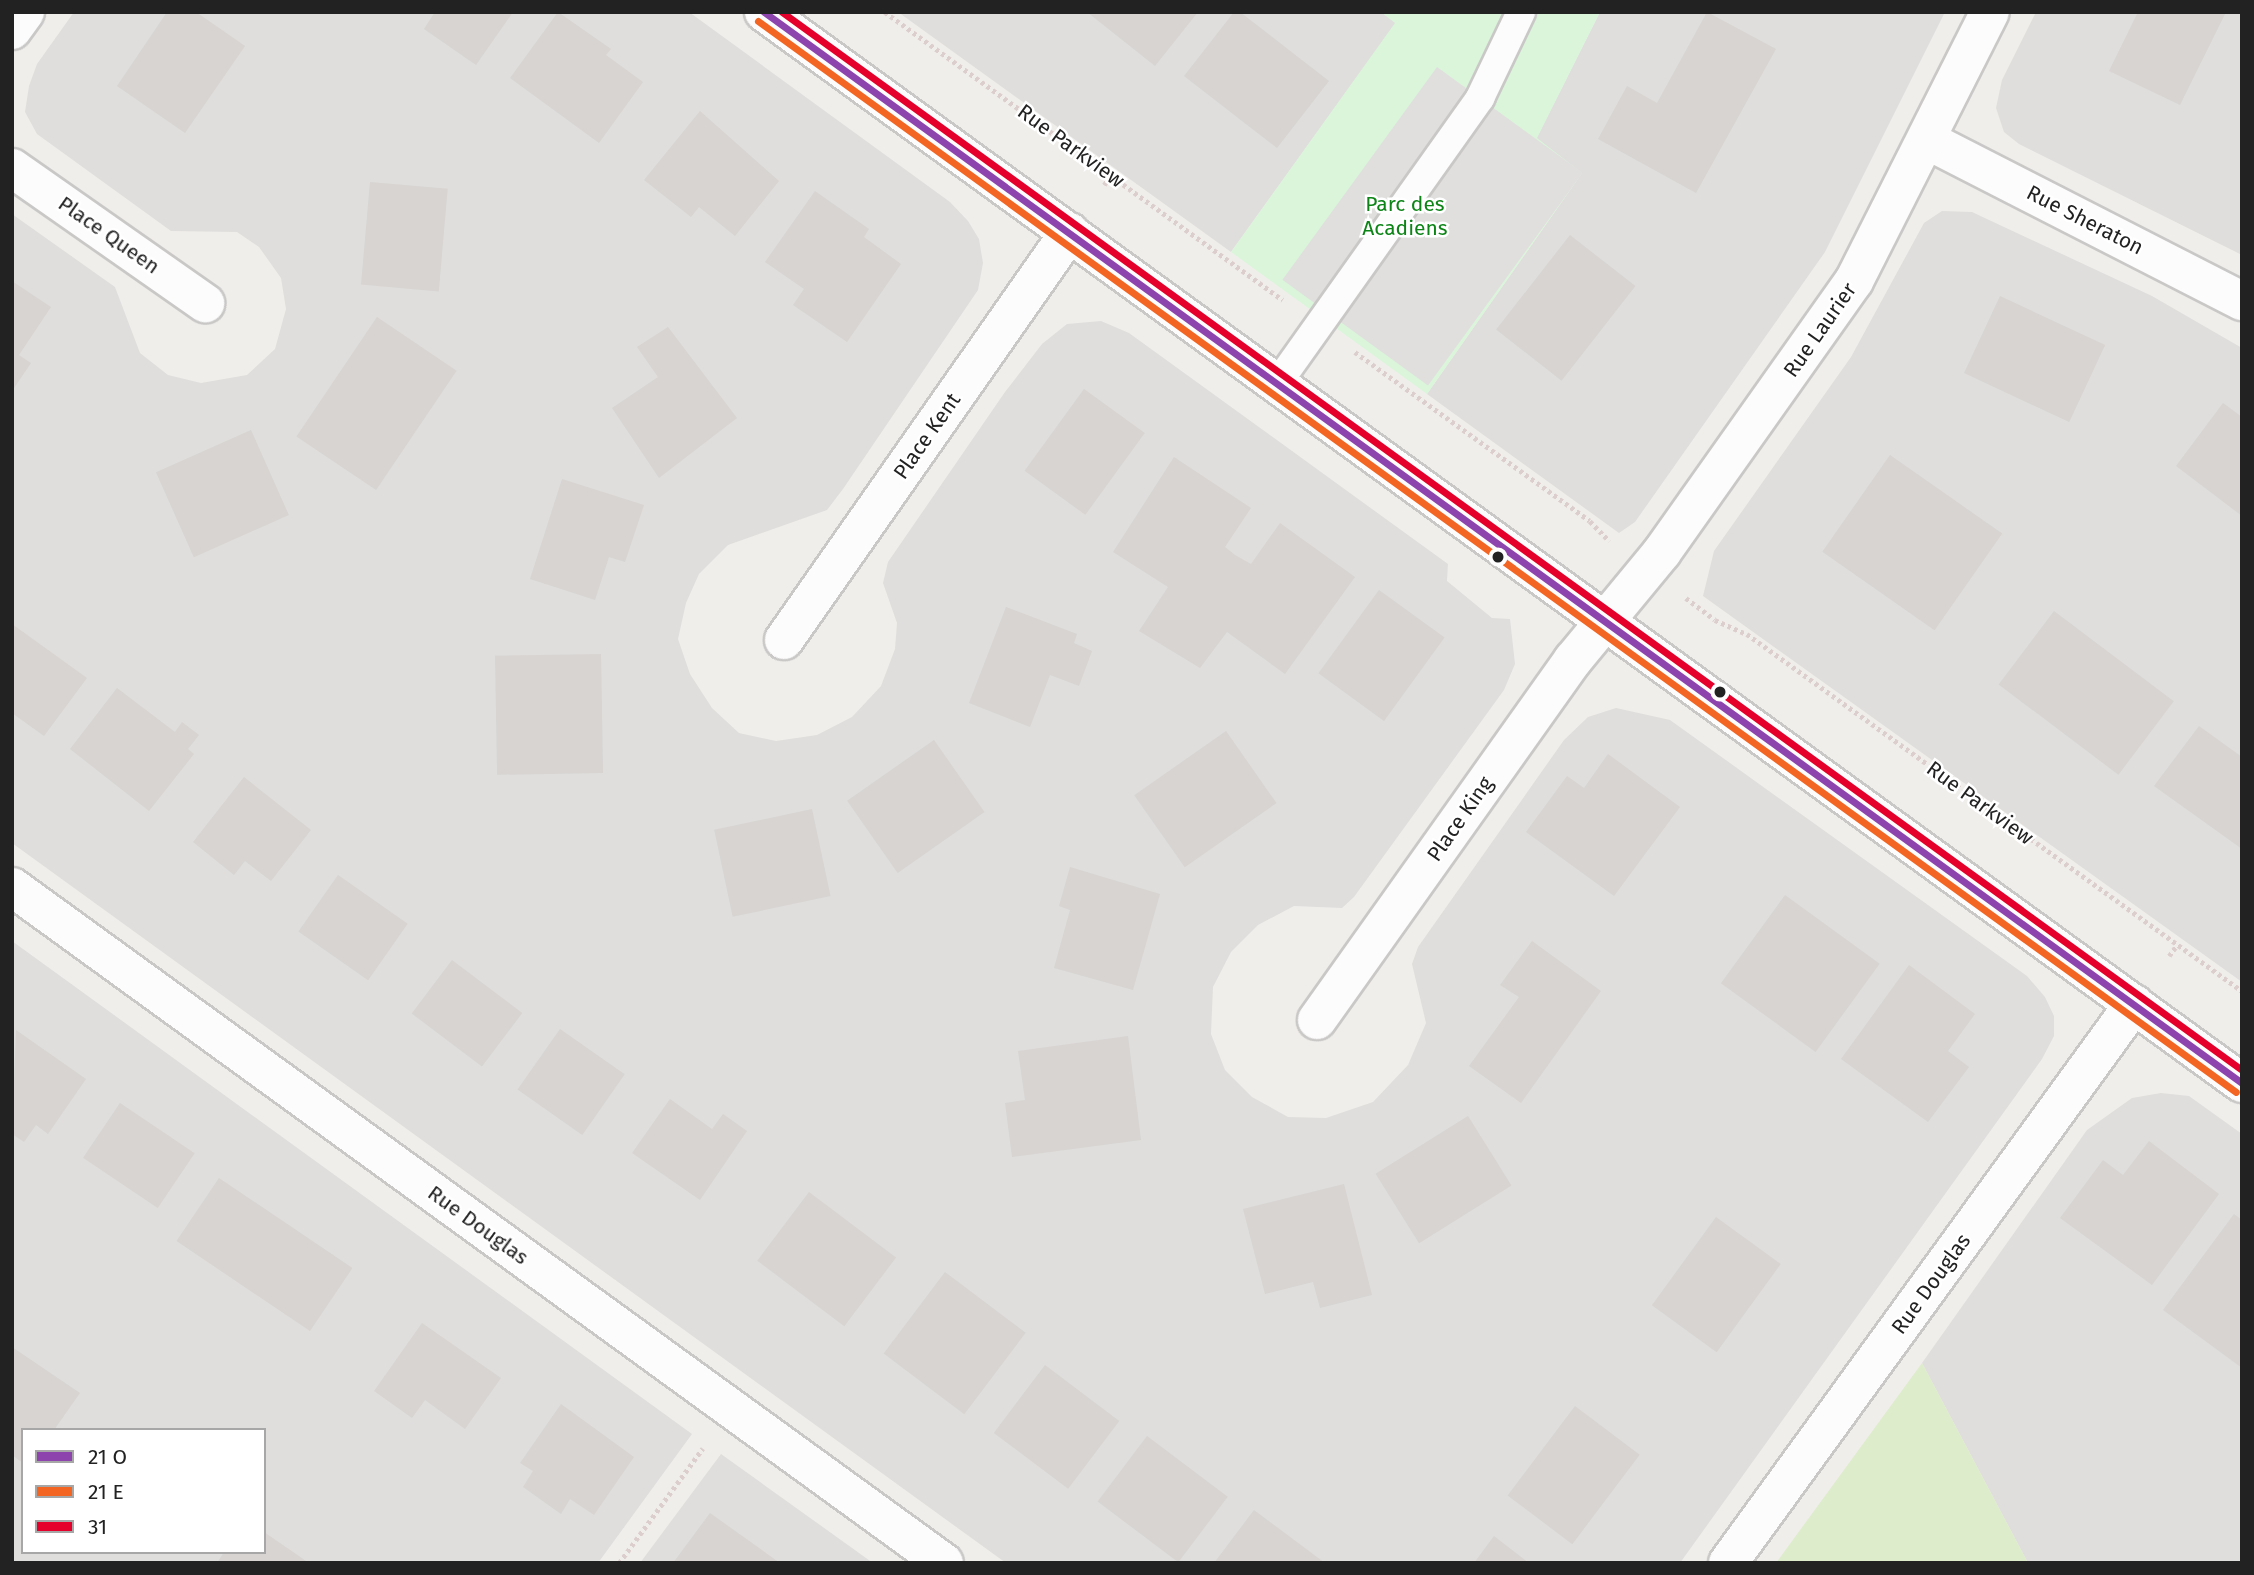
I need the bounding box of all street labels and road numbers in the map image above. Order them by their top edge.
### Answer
street label: Rue Parkview [1013,99,1129,193]
street label: Rue Sheraton [2022,180,2148,260]
street label: Place Queen [53,191,165,279]
street label: Rue Laurier [1778,278,1862,382]
street label: Place Kent [888,388,966,484]
street label: Rue Parkview [1922,756,2038,850]
street label: Place King [1422,772,1498,866]
street label: Rue Douglas [423,1180,533,1270]
street label: Rue Douglas [1886,1229,1976,1339]

